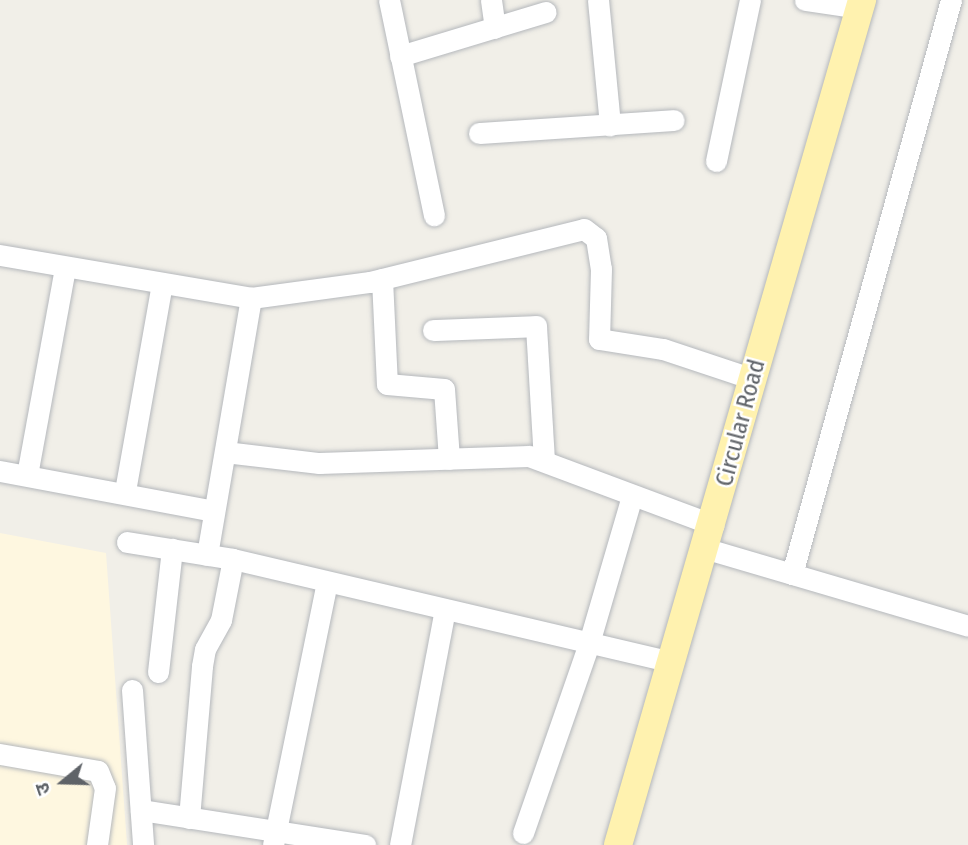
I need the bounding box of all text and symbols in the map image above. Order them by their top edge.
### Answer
street label: Circular Road [710,356,772,490]
north arrow [28,747,98,817]
text: उ [30,780,55,798]

